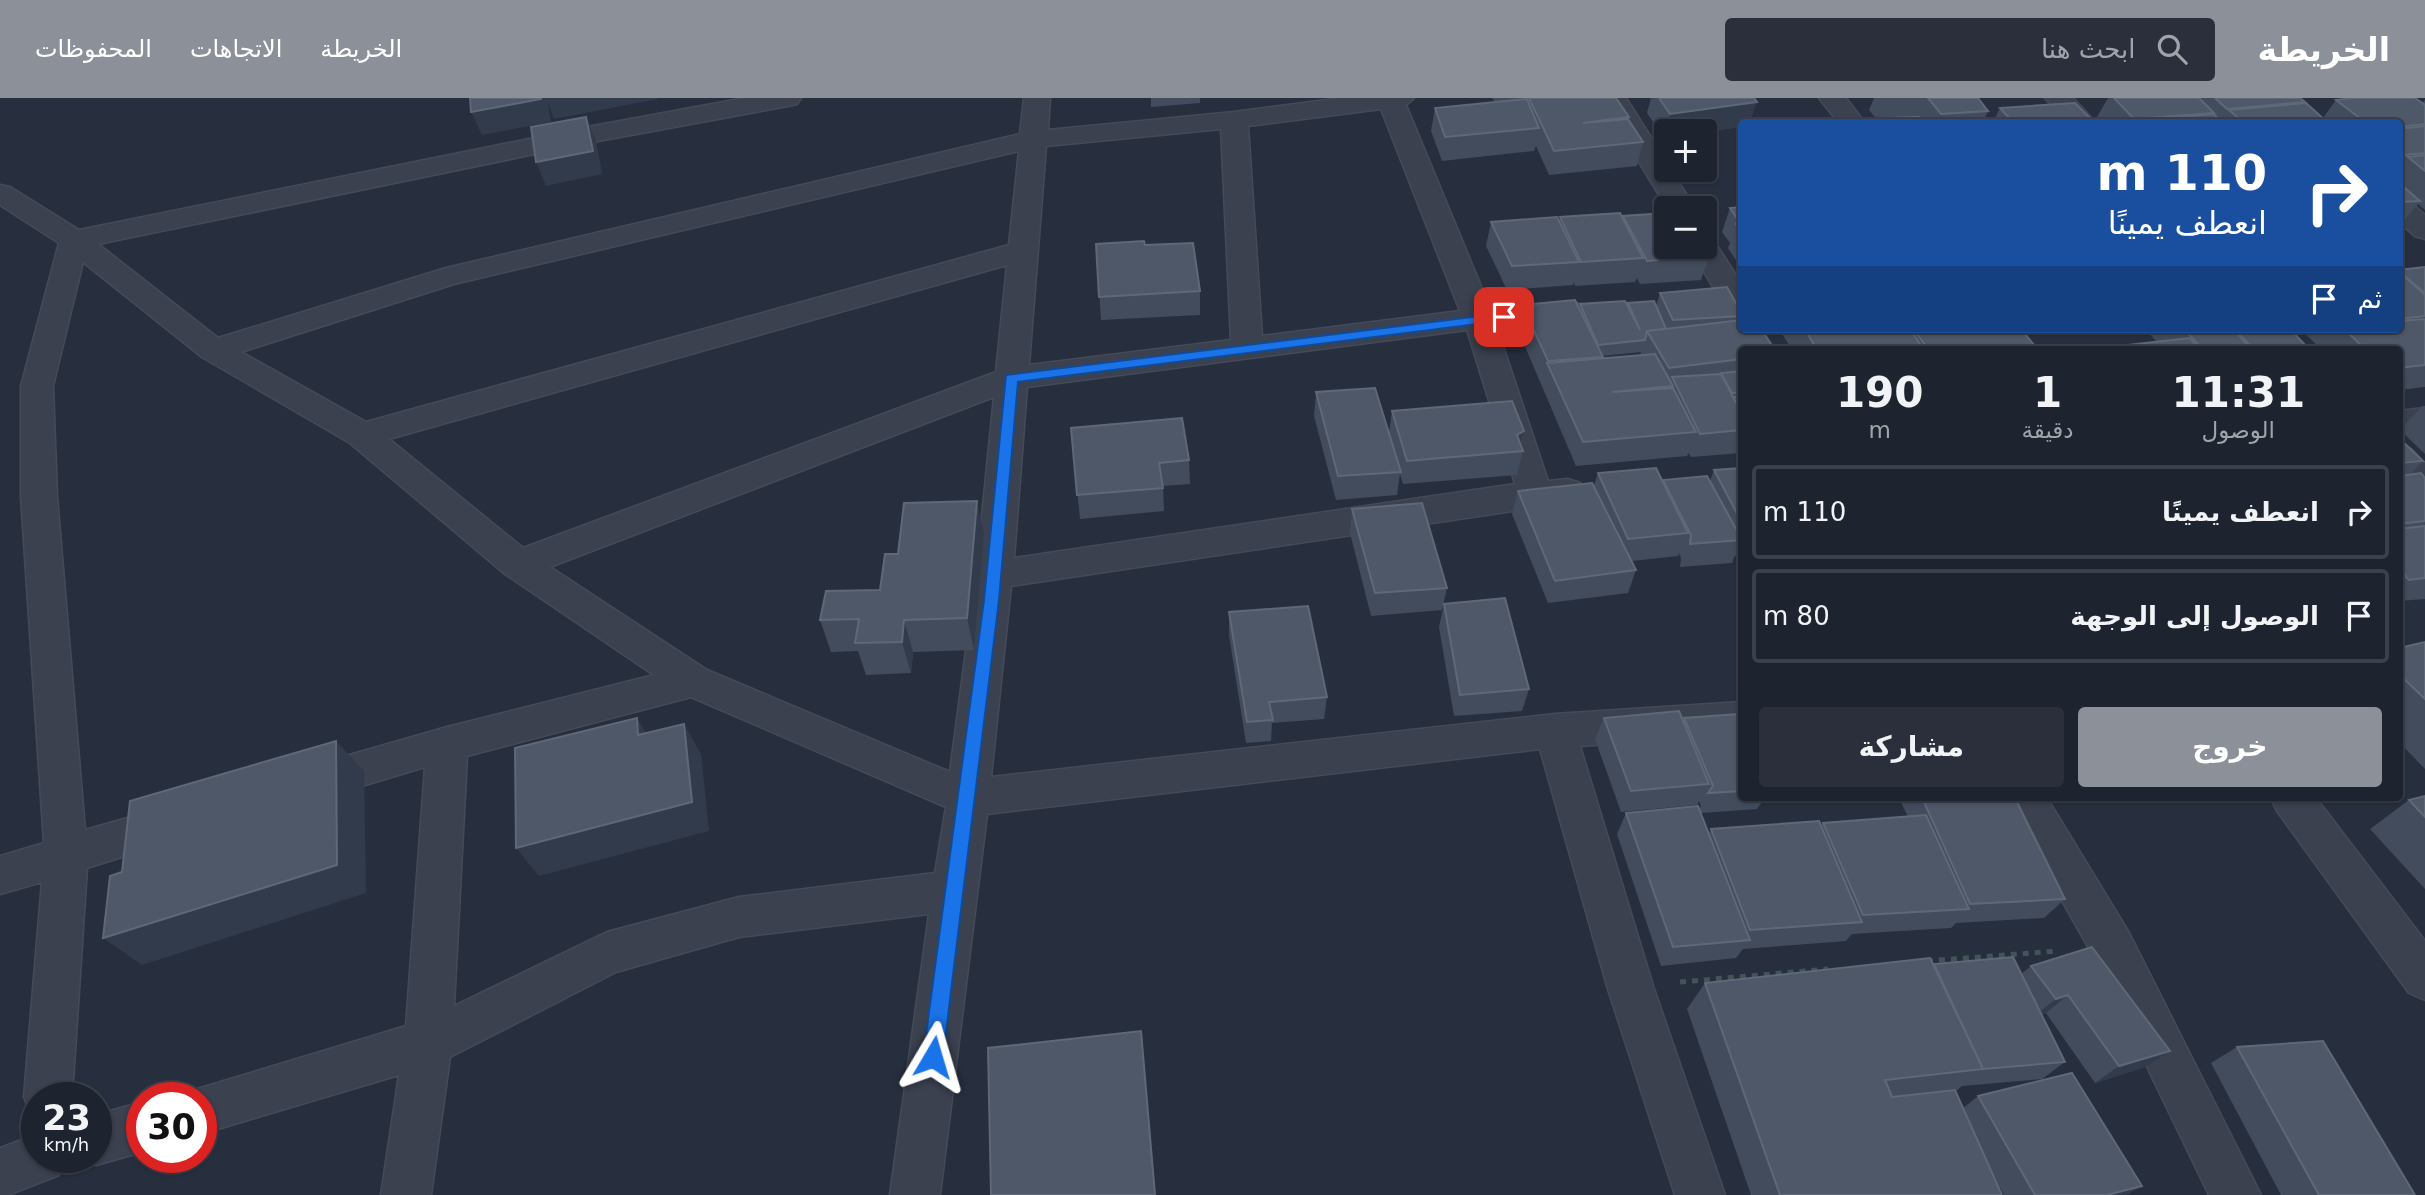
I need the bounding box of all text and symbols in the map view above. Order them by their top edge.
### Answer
search box [1725,18,2215,81]
icon: search [2153,30,2191,68]
text: الخريطة [2257,30,2390,69]
text: ابحث هنا [2041,34,2135,64]
text: المحفوظات [35,35,152,63]
text: الاتجاهات [190,35,282,63]
text: الخريطة [320,35,402,63]
map controls [1654,119,1717,259]
button: + [1654,119,1717,182]
text: 110 m [2097,145,2267,202]
icon: right [2291,147,2382,238]
button: − [1654,196,1717,259]
text: انعطف يمينًا [2108,204,2267,242]
icon: arrive [2305,280,2343,318]
text: ثم [2357,284,2382,314]
pin [1474,287,1534,347]
icon: arrive [1485,298,1523,336]
text: 190 [1836,368,1924,417]
text: 1 [2033,368,2062,417]
text: 11:31 [2171,368,2305,417]
text: m [1869,417,1891,443]
text: دقيقة [2021,417,2074,443]
text: الوصول [2202,417,2275,443]
icon: right [2340,493,2378,531]
text: 110 m [1763,497,1846,527]
text: انعطف يمينًا [2162,497,2319,527]
icon: arrive [2340,597,2378,635]
text: 80 m [1763,601,1830,631]
text: الوصول إلى الوجهة [2070,601,2319,631]
button: مشاركة [1759,707,2064,787]
button: خروج [2078,707,2382,787]
position arrow [896,1020,970,1094]
speed limit sign: 30 [126,1082,217,1173]
text: 23 [42,1098,91,1138]
text: km/h [44,1134,89,1155]

